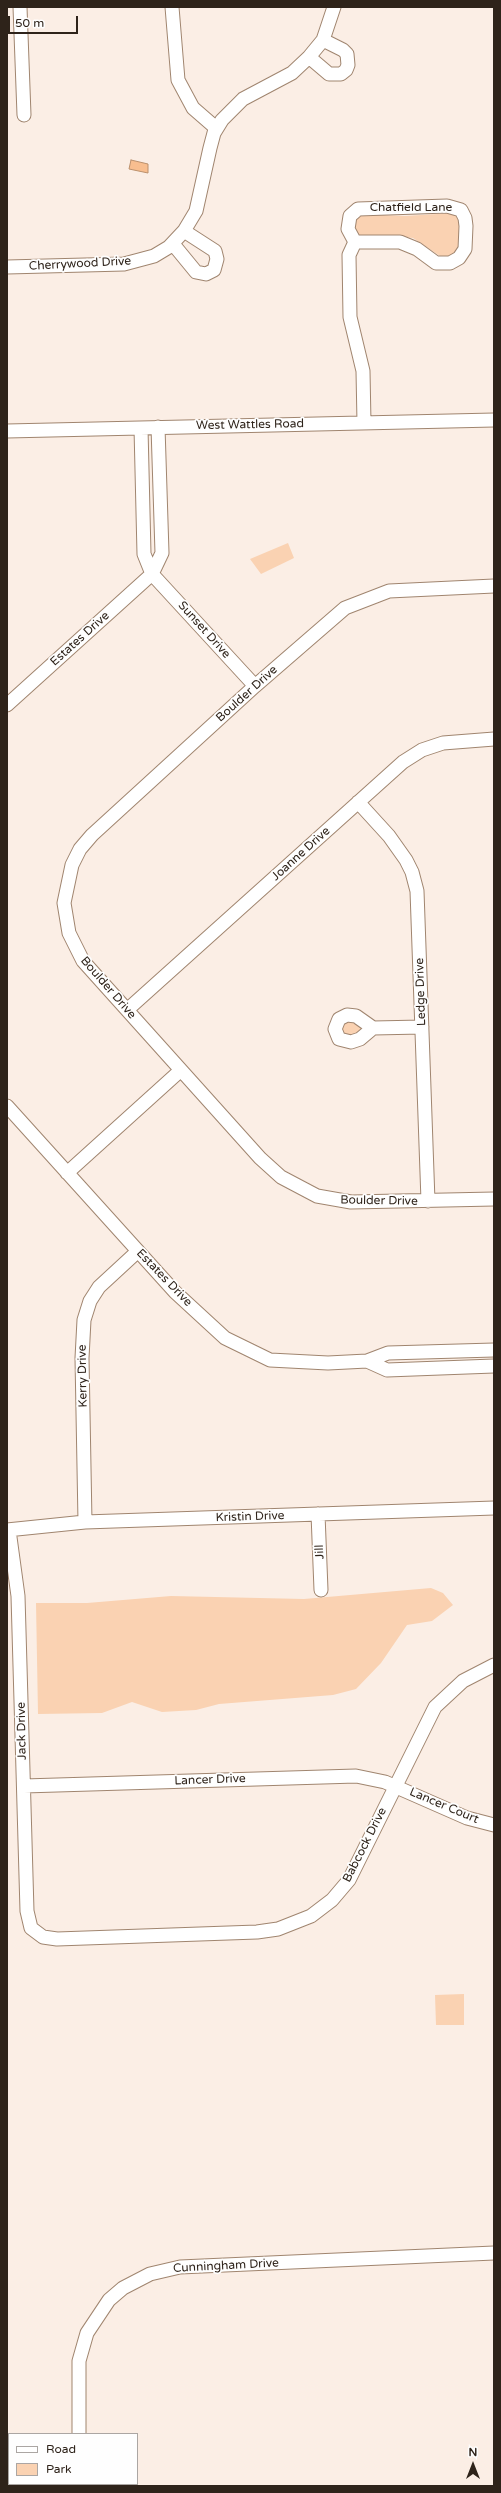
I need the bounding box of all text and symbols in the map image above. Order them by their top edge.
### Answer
scale bar [10,8,80,34]
text: 50 m [15,16,44,30]
street label: Chatfield Lane [370,201,452,215]
street label: Cherrywood Drive [29,254,131,274]
street label: West Wattles Road [196,417,304,433]
street label: Sunset Drive [175,599,233,661]
street label: Estates Drive [48,609,112,669]
street label: Boulder Drive [213,663,281,725]
street label: Joanne Drive [269,824,333,884]
street label: Boulder Drive [77,954,139,1022]
street label: Ledge Drive [413,958,429,1026]
street label: Boulder Drive [340,1193,418,1209]
street label: Estates Drive [133,1246,195,1310]
street label: Kerry Drive [75,1344,91,1408]
street label: Kristin Drive [215,1509,285,1525]
street label: Jill [313,1544,327,1560]
street label: Jack Drive [14,1702,30,1760]
street label: Lancer Drive [174,1772,246,1788]
street label: Lancer Court [407,1785,481,1827]
street label: Babcock Drive [340,1805,390,1885]
street label: Cunningham Drive [173,2256,279,2276]
legend [8,2433,138,2485]
text: Road [46,2442,76,2456]
north arrow [453,2445,493,2485]
text: N [469,2446,477,2459]
text: Park [46,2462,72,2476]

